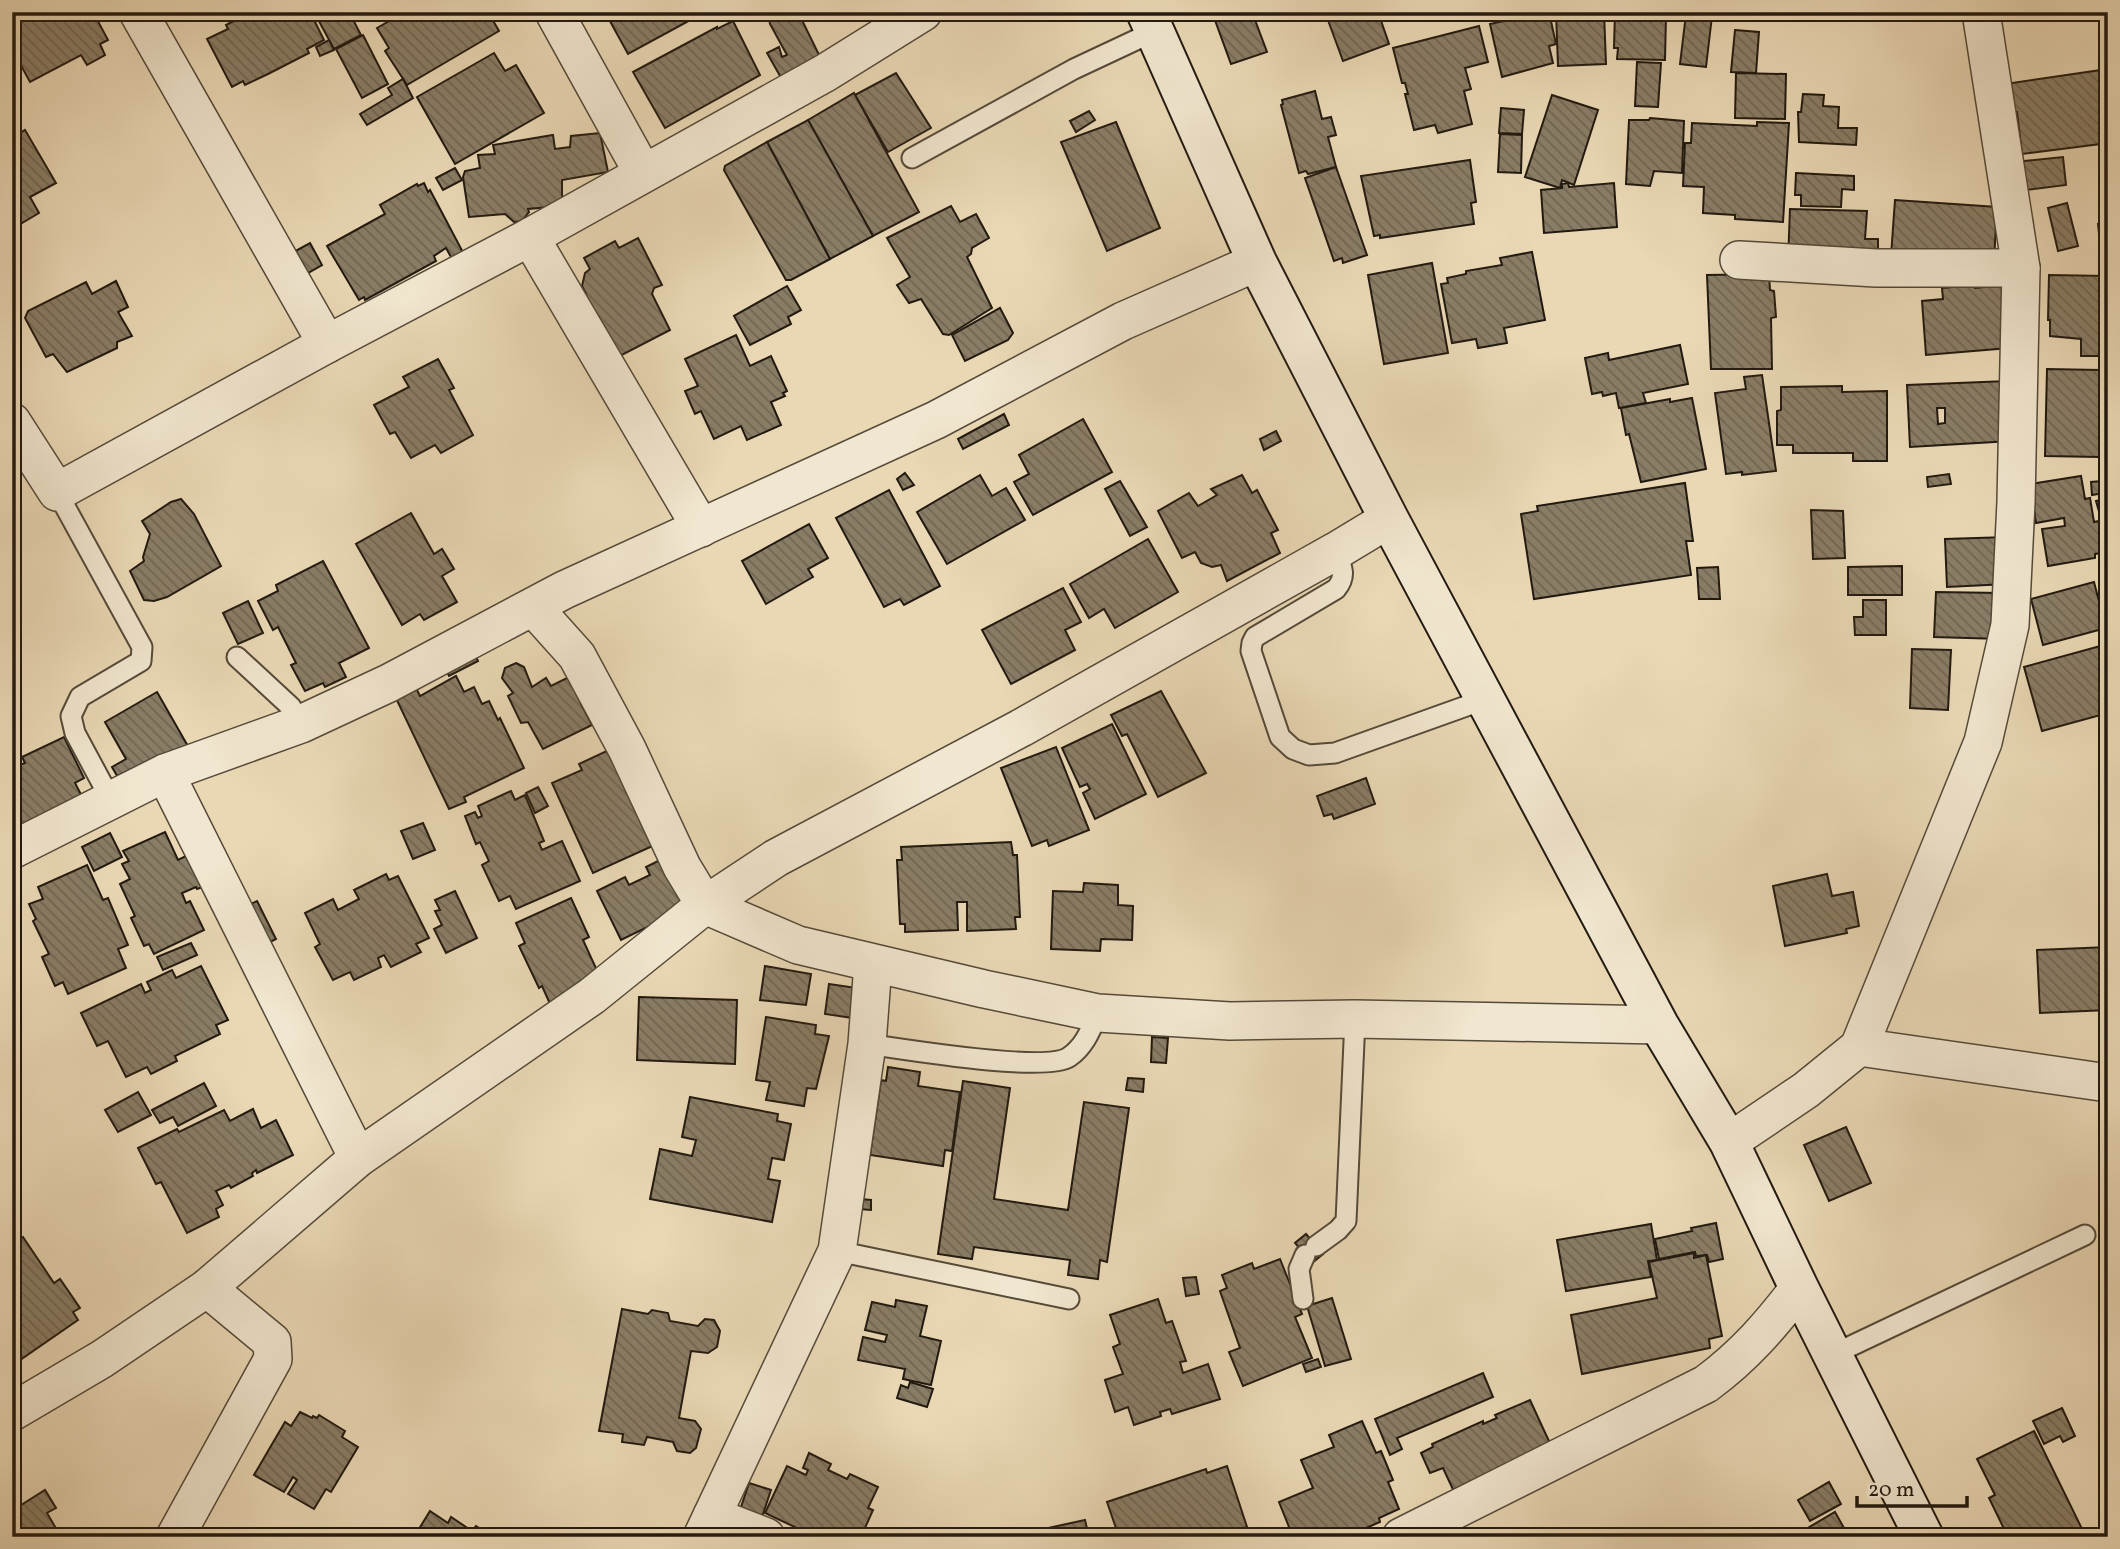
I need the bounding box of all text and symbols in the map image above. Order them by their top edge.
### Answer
scale bar [1857,1465,1968,1509]
text: 20 m [1868,1476,1914,1505]

